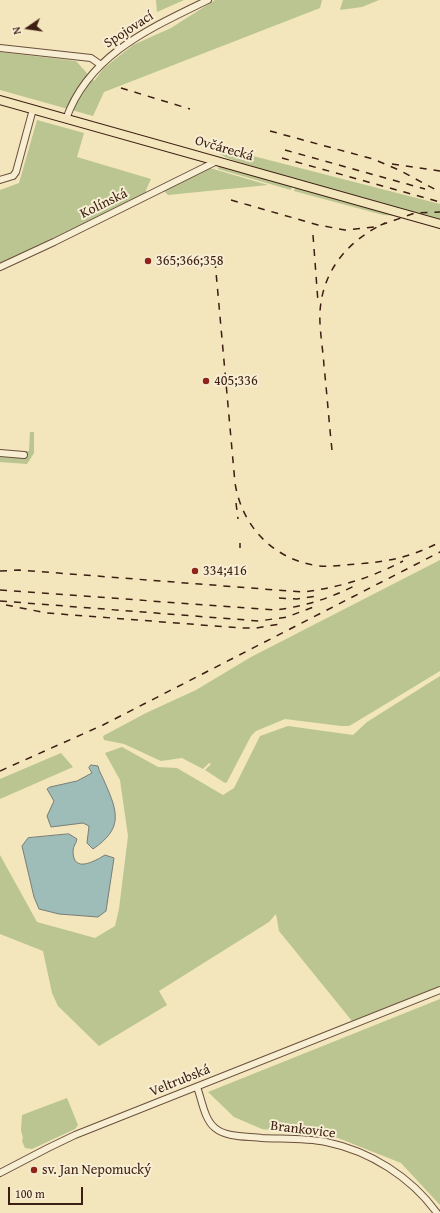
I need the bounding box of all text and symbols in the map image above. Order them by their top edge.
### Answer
north arrow [8,8,48,48]
street label: Spojovací [101,8,157,52]
text: N [8,25,25,36]
street label: Ovčárecká [193,133,255,165]
street label: Kolínská [78,185,130,223]
place label: 365;366;358 [156,253,223,269]
marker: 365;366;358 [143,256,153,266]
place label: 405;336 [214,373,258,389]
marker: 405;336 [201,376,211,386]
place label: 334;416 [203,563,247,579]
marker: 334;416 [190,566,200,576]
street label: Veltrubská [147,1061,213,1101]
street label: Brankovice [270,1118,336,1142]
place label: sv. Jan Nepomucký [42,1162,151,1178]
marker: sv. Jan Nepomucký [29,1165,39,1175]
scale bar [10,1179,85,1205]
text: 100 m [15,1185,45,1202]

